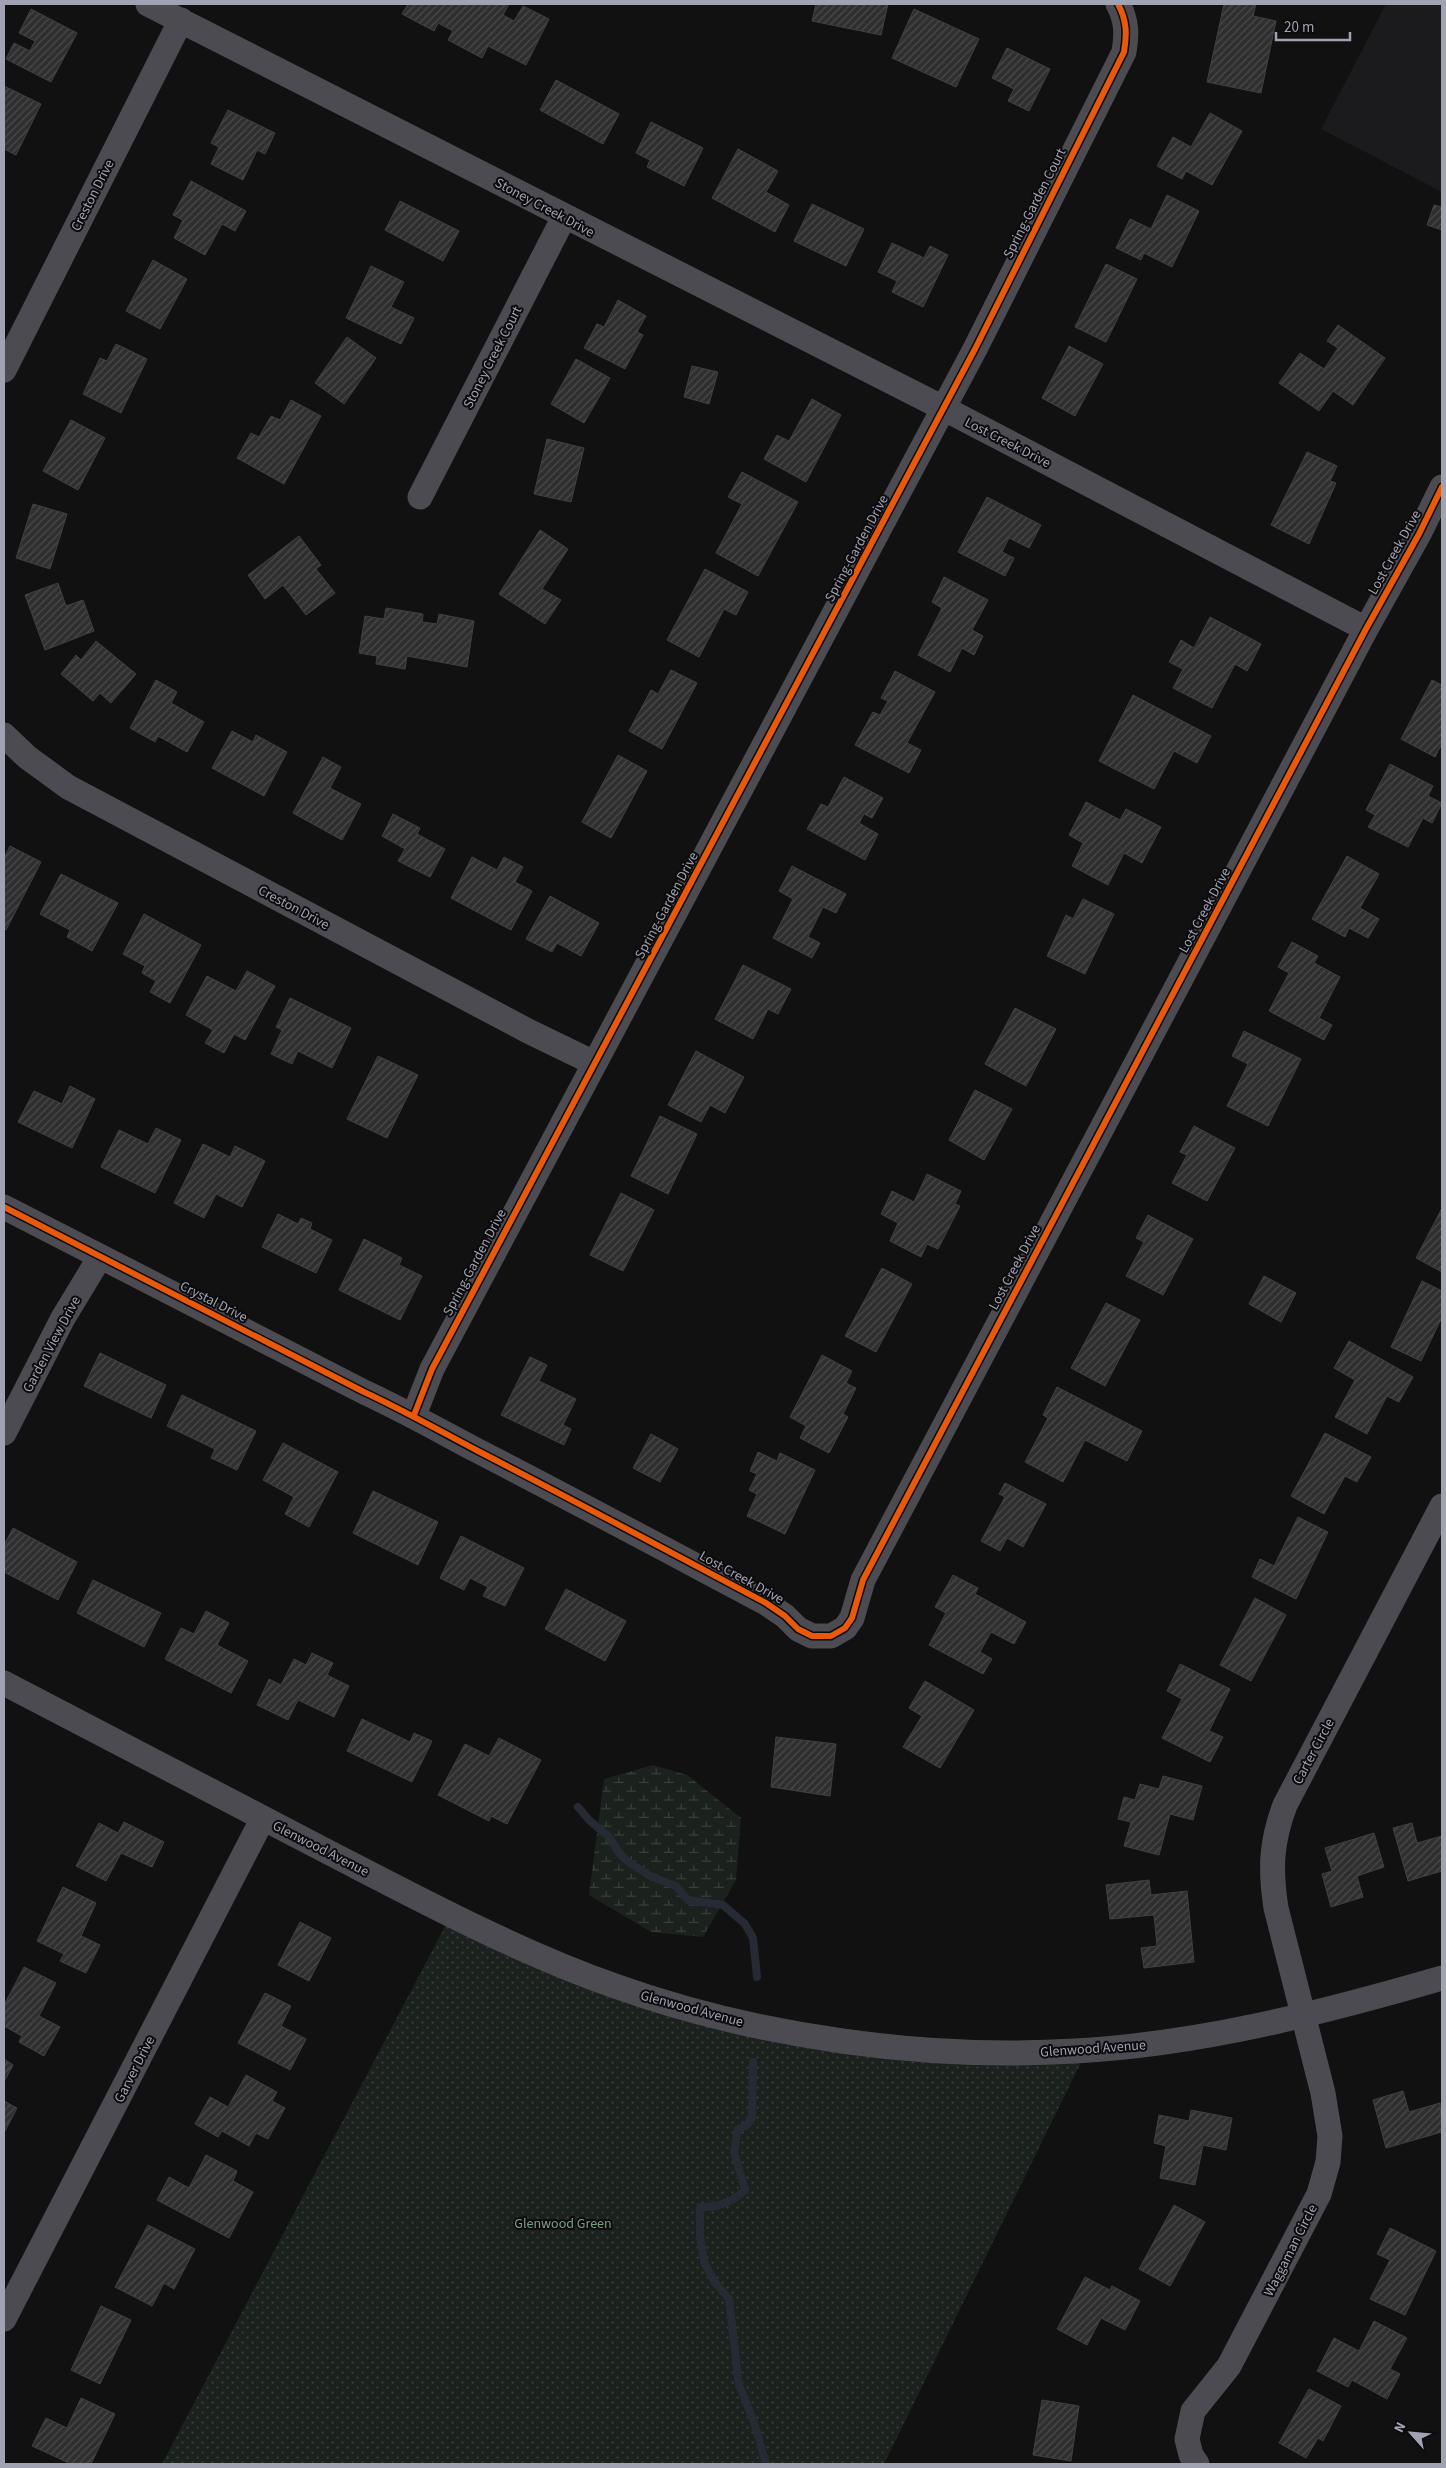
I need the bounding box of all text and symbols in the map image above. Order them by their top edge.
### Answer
scale bar [1276,10,1350,42]
text: 20 m [1284,17,1314,38]
street label: Spring-Garden Court [999,145,1071,262]
street label: Creston Drive [66,156,120,235]
street label: Stoney Creek Drive [491,173,598,243]
street label: Stoney Creek Court [458,303,527,412]
street label: Lost Creek Drive [961,413,1054,473]
street label: Spring-Garden Drive [820,491,894,605]
street label: Lost Creek Drive [1363,506,1426,598]
street label: Spring-Garden Drive [630,848,704,962]
street label: Lost Creek Drive [1174,864,1236,957]
street label: Creston Drive [254,881,333,935]
street label: Spring-Garden Drive [438,1205,512,1319]
street label: Lost Creek Drive [984,1221,1046,1314]
street label: Crystal Drive [176,1276,251,1328]
street label: Garden View Drive [18,1293,86,1396]
street label: Lost Creek Drive [696,1546,788,1609]
street label: Carter Circle [1288,1715,1340,1788]
street label: Glenwood Avenue [269,1816,372,1882]
street label: Glenwood Avenue [638,1986,745,2032]
street label: Garver Drive [110,2033,160,2106]
street label: Glenwood Avenue [1040,2035,1147,2063]
street label: Waggaman Circle [1259,2201,1323,2300]
park label: Glenwood Green [514,2214,612,2234]
north arrow [1386,2408,1436,2458]
text: N [1389,2419,1411,2436]

